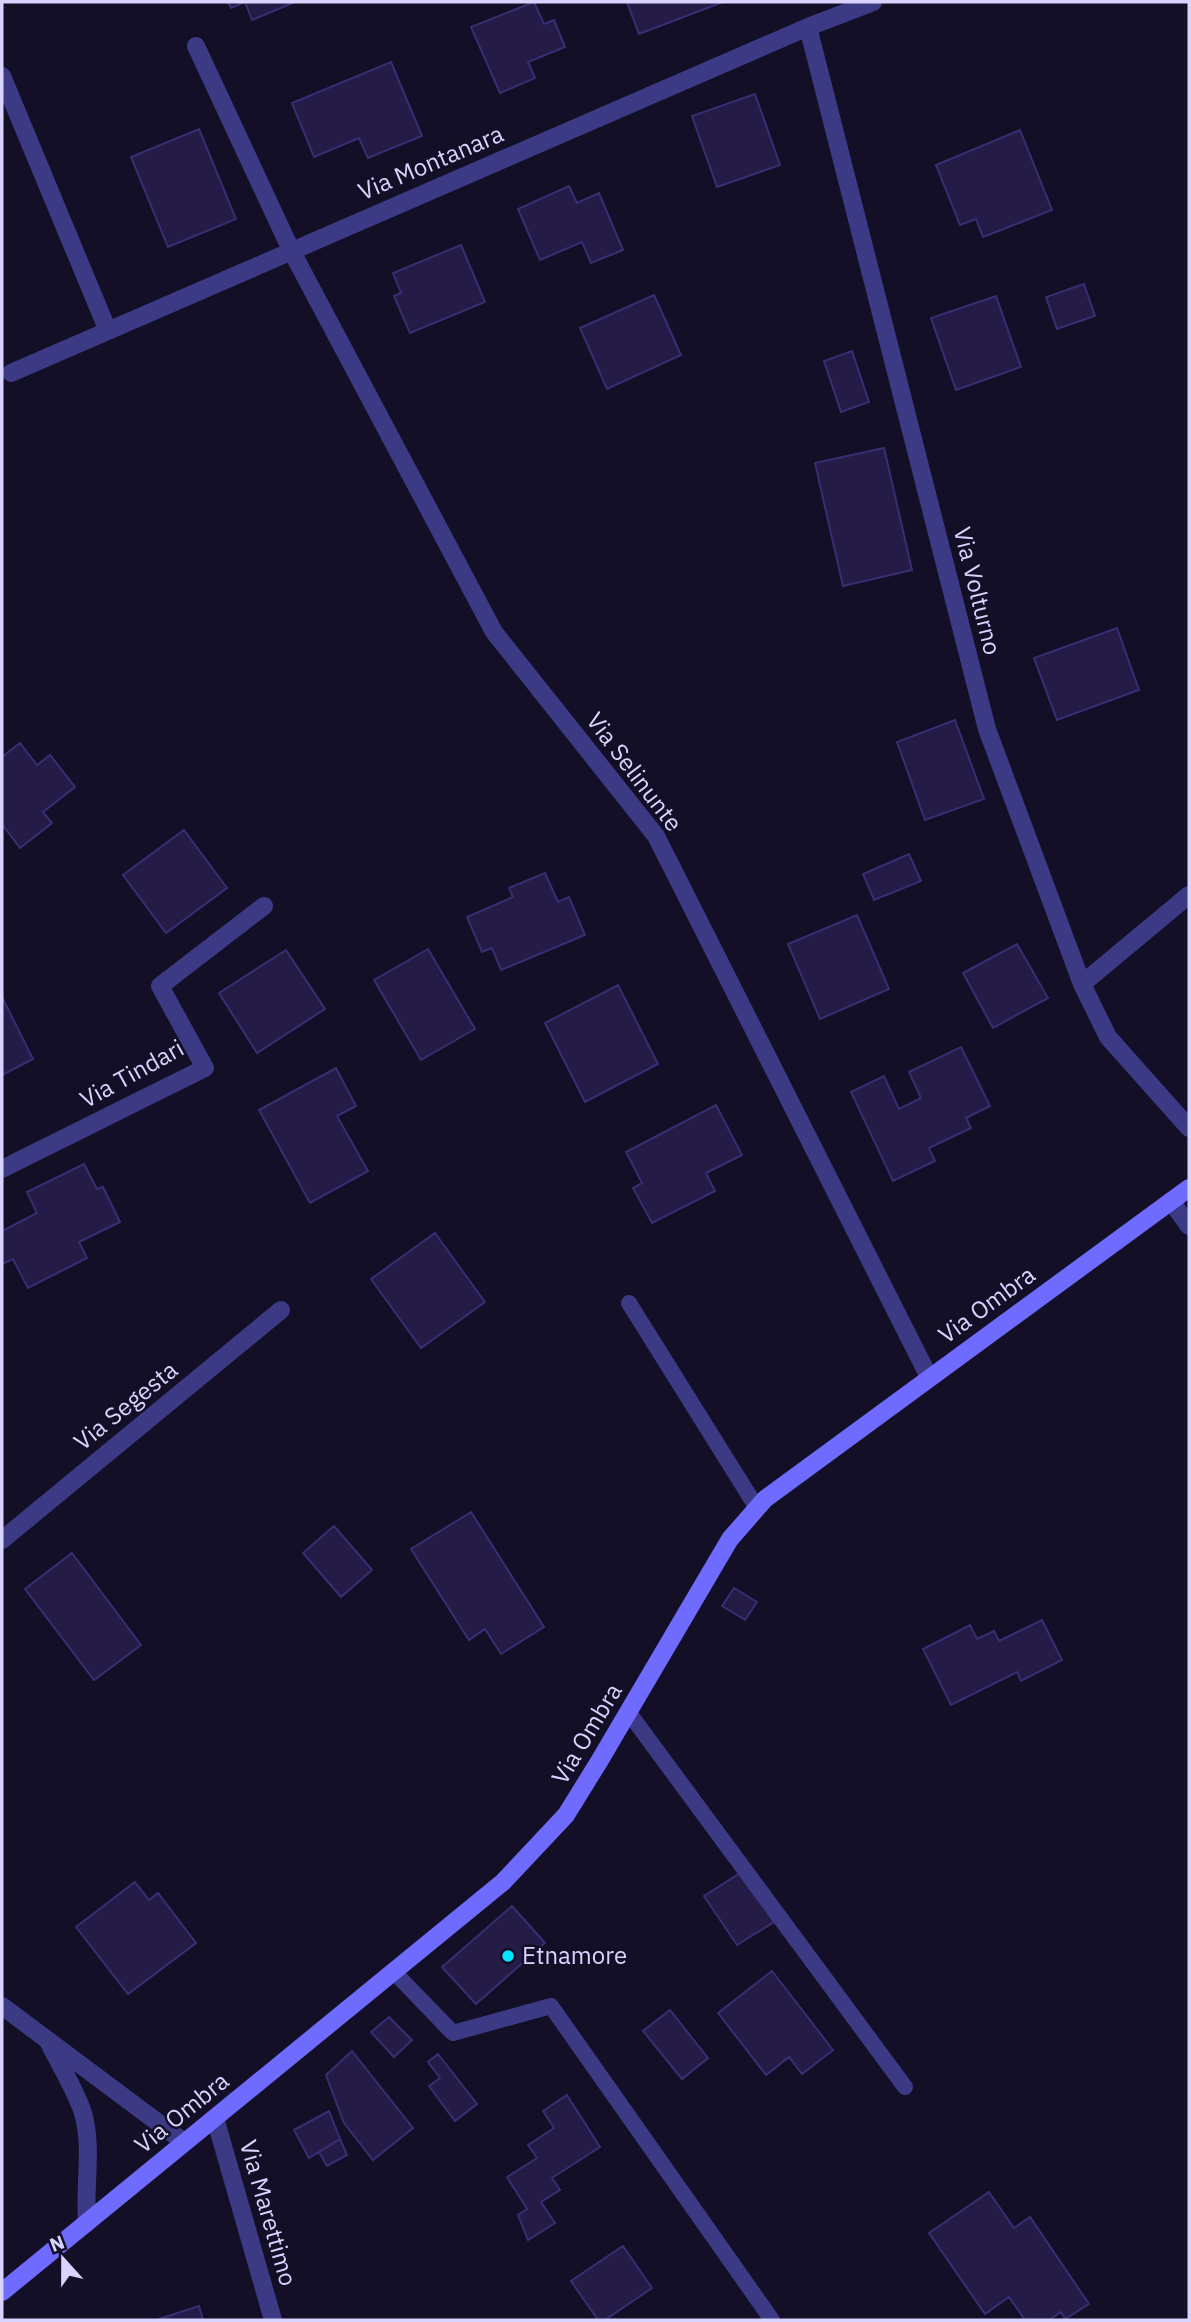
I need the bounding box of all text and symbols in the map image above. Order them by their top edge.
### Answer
street label: Via Montanara [353,117,508,207]
street label: Via Volturno [947,523,1009,658]
street label: Via Selinunte [580,705,690,837]
street label: Via Tindari [74,1031,189,1115]
street label: Via Ombra [932,1258,1041,1350]
street label: Via Segesta [67,1353,184,1457]
street label: Via Ombra [543,1677,629,1790]
place label: Etnamore [522,1939,627,1971]
marker: Etnamore [500,1948,516,1964]
street label: Via Ombra [128,2064,235,2160]
street label: Via Marettimo [233,2136,305,2289]
north arrow [28,2224,98,2294]
text: N [46,2229,68,2257]

